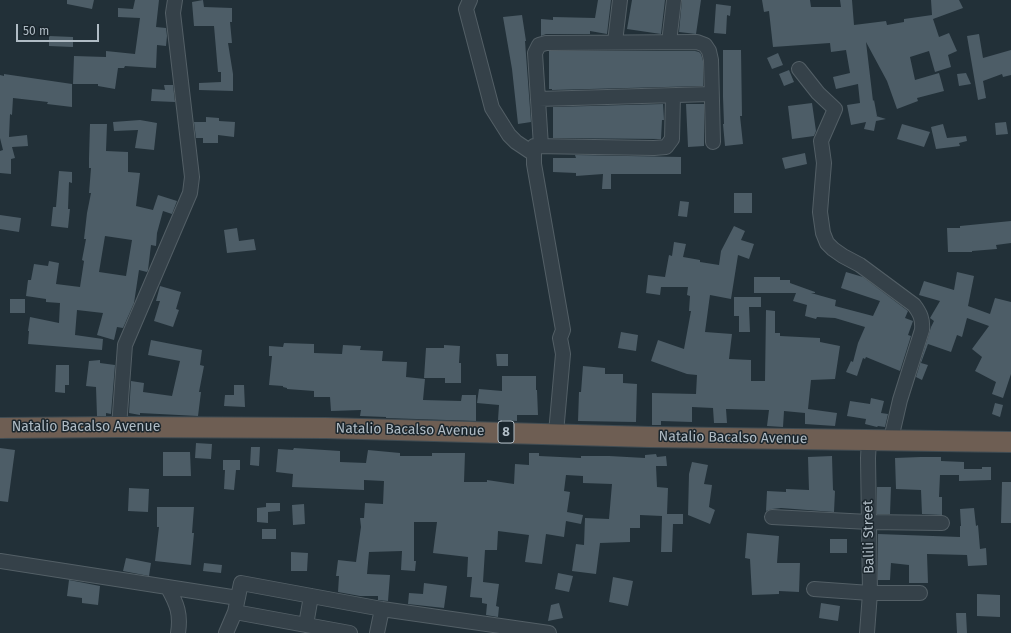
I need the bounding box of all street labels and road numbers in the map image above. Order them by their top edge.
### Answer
street label: Natalio Bacalso Avenue [12,419,160,435]
street label: Natalio Bacalso Avenue [336,420,484,440]
road number: 8 [498,421,514,443]
street label: Natalio Bacalso Avenue [659,428,807,448]
street label: Balili Street [860,500,878,574]

